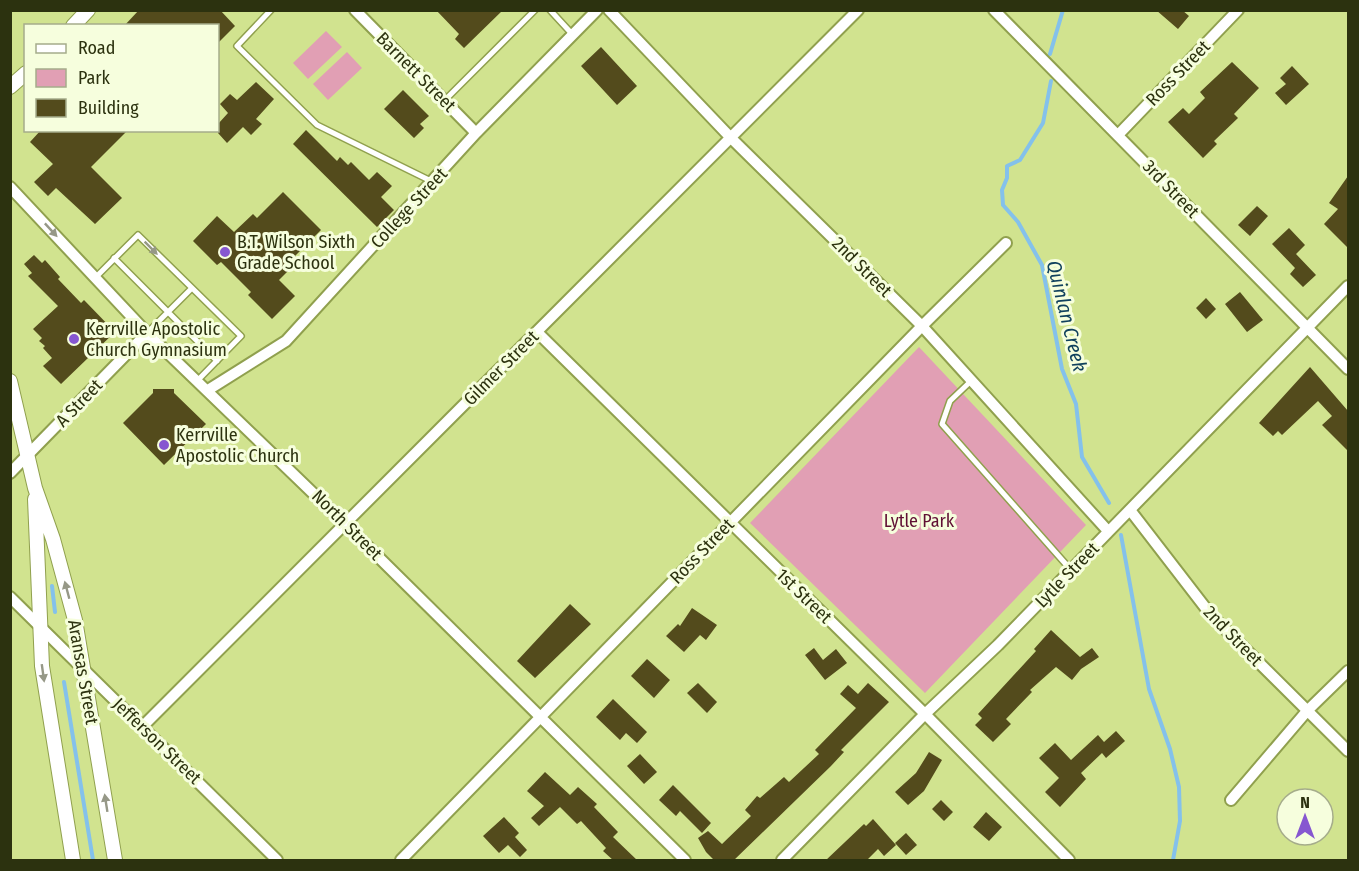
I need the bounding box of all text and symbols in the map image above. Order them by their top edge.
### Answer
legend [24,24,219,132]
street label: Barnett Street [372,28,460,116]
street label: Ross Street [1141,36,1215,110]
text: Road [78,37,115,59]
text: Park [78,67,111,89]
text: Building [78,97,139,119]
street label: 3rd Street [1138,155,1204,223]
street label: College Street [366,163,452,253]
one-way arrow [43,223,57,237]
place label: B.T. Wilson Sixth Grade School [237,231,355,274]
street label: 2nd Street [828,233,897,302]
one-way arrow [144,241,159,255]
marker: B.T. Wilson Sixth Grade School [218,245,232,259]
water label: Quinlan Creek [1042,258,1092,374]
place label: Kerrville Apostolic Church Gymnasium [86,318,227,361]
street label: Gilmer Street [459,326,543,410]
marker: Kerrville Apostolic Church Gymnasium [67,332,81,346]
street label: A Street [51,374,107,431]
place label: Kerrville Apostolic Church [176,424,299,467]
marker: Kerrville Apostolic Church [157,438,171,452]
street label: North Street [307,485,387,565]
park label: Lytle Park [884,510,955,532]
street label: Ross Street [665,514,739,588]
street label: Lytle Street [1030,538,1104,612]
street label: 1st Street [772,564,837,628]
one-way arrow [62,581,71,599]
street label: 2nd Street [1199,601,1267,671]
street label: Aransas Street [63,618,103,726]
one-way arrow [39,663,48,682]
street label: Jefferson Street [108,693,206,789]
north arrow [1275,787,1335,847]
one-way arrow [101,793,110,812]
text: N [1300,793,1310,812]

